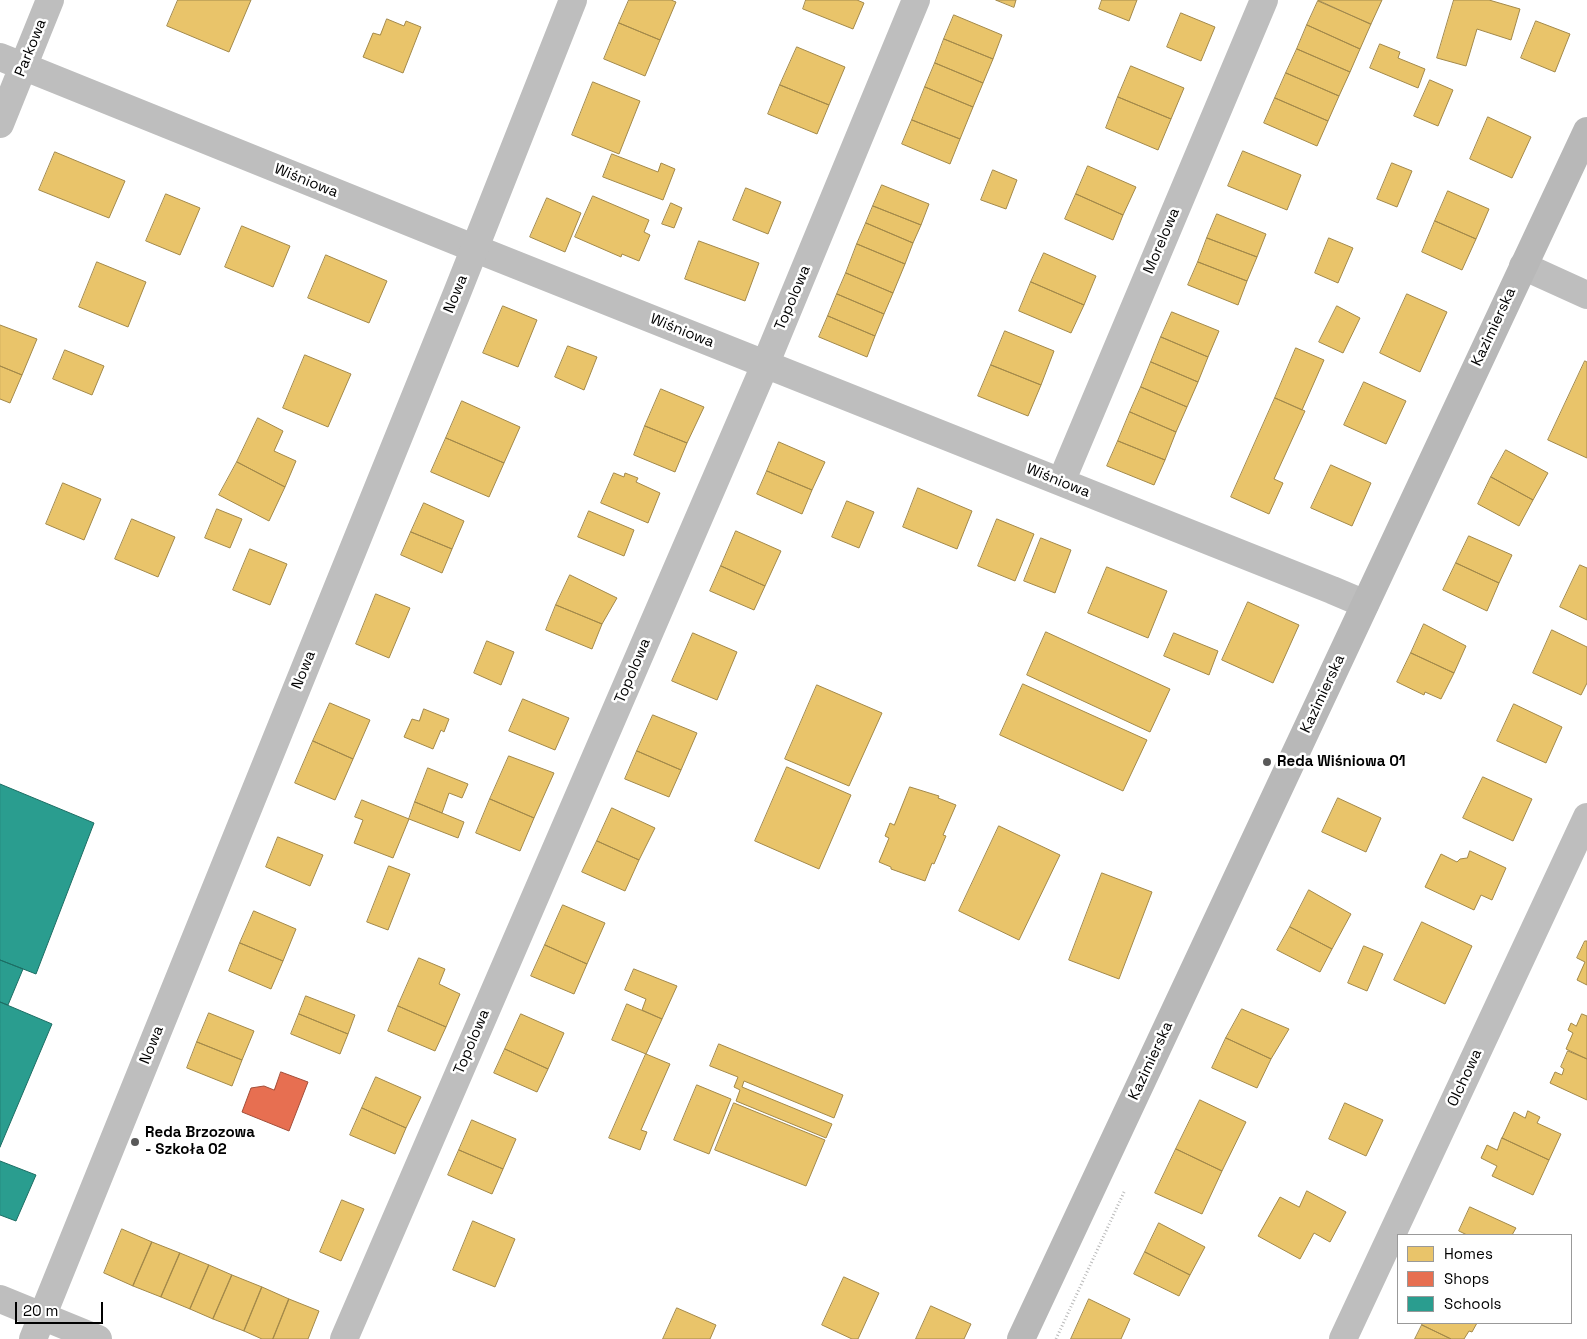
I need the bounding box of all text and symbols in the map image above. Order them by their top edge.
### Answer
street label: Parkowa [11,17,51,79]
street label: Wiśniowa [271,160,341,202]
street label: Morelowa [1140,205,1184,277]
street label: Topolowa [771,263,815,333]
street label: Nowa [440,272,472,316]
street label: Kazimierska [1468,285,1520,369]
street label: Wiśniowa [647,310,717,352]
street label: Wiśniowa [1023,460,1093,502]
street label: Topolowa [611,636,655,706]
street label: Nowa [288,648,320,692]
street label: Kazimierska [1297,652,1349,736]
place label: Reda Wiśniowa 01 [1277,753,1406,771]
marker: Reda Wiśniowa 01 [1261,756,1273,768]
street label: Topolowa [450,1007,494,1077]
street label: Kazimierska [1125,1019,1177,1103]
street label: Nowa [136,1023,168,1067]
street label: Olchowa [1444,1046,1486,1110]
place label: Reda Brzozowa - Szkoła 02 [145,1124,255,1159]
marker: Reda Brzozowa - Szkoła 02 [129,1136,141,1148]
legend [1397,1234,1572,1324]
text: Homes [1444,1244,1493,1263]
text: Shops [1444,1269,1489,1288]
scale bar [18,1292,105,1324]
text: Schools [1444,1294,1501,1313]
text: 20 m [23,1301,58,1320]

